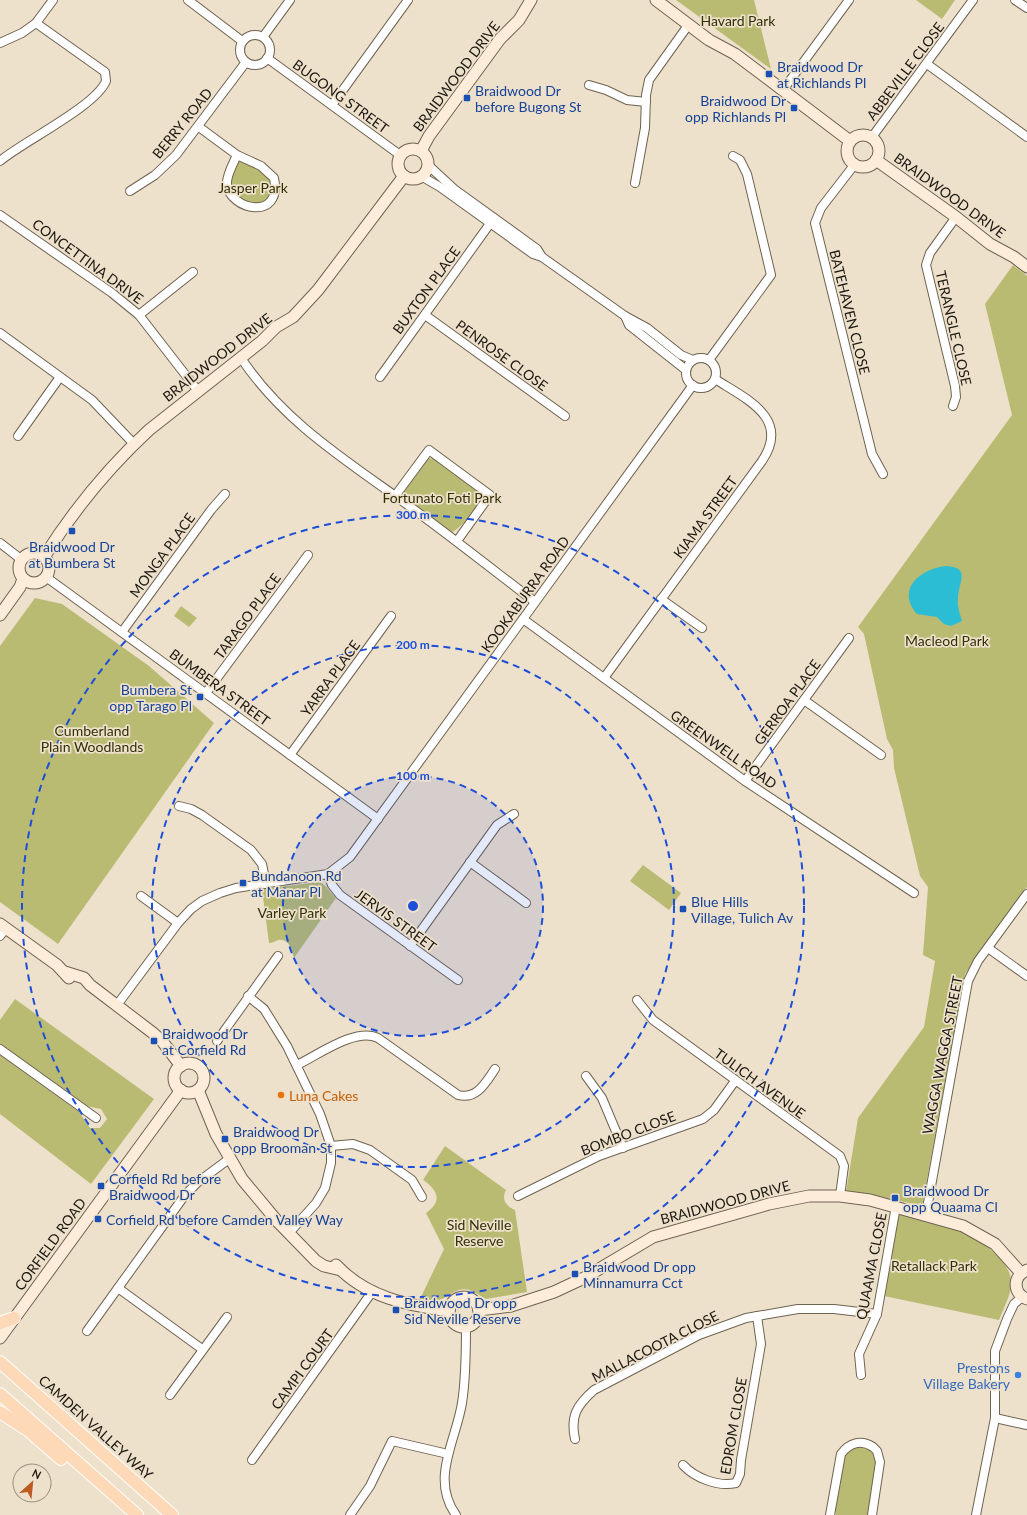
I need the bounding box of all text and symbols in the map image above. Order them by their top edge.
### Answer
park label: Havard Park [701,12,776,29]
street label: BRAIDWOOD DRIVE [409,18,503,134]
street label: ABBEVILLE CLOSE [863,19,947,123]
street label: BUGONG STREET [290,56,393,137]
place label: Braidwood Dr at Richlands Pl [777,58,866,91]
marker: Braidwood Dr at Richlands Pl [764,69,774,79]
place label: Braidwood Dr before Bugong St [475,82,581,115]
street label: BERRY ROAD [148,84,216,162]
place label: Braidwood Dr opp Richlands Pl [685,92,786,125]
marker: Braidwood Dr before Bugong St [462,93,472,103]
marker: Braidwood Dr opp Richlands Pl [789,103,799,113]
street label: BRAIDWOOD DRIVE [891,149,1009,241]
park label: Jasper Park [218,179,289,196]
street label: CONCETTINA DRIVE [29,215,147,307]
street label: BUXTON PLACE [389,243,463,337]
street label: BATEHAVEN CLOSE [826,248,874,376]
street label: TERANGLE CLOSE [933,269,975,387]
street label: BRAIDWOOD DRIVE [159,309,275,405]
street label: PENROSE CLOSE [453,316,551,394]
street label: KIAMA STREET [670,472,741,561]
park label: Fortunato Foti Park [382,489,502,506]
text: 300 m [396,507,430,522]
street label: MONGA PLACE [126,510,198,600]
marker: Braidwood Dr at Bumbera St [67,526,77,536]
street label: KOOKABURRA ROAD [477,533,573,655]
place label: Braidwood Dr at Bumbera St [29,538,115,571]
street label: TARAGO PLACE [210,570,284,662]
park label: Macleod Park [905,632,990,649]
street label: YARRA PLACE [297,637,363,719]
text: 200 m [396,637,430,652]
street label: BUMBERA STREET [166,645,274,730]
street label: GERROA PLACE [750,656,824,748]
place label: Bumbera St opp Tarago Pl [109,681,192,714]
marker: Bumbera St opp Tarago Pl [195,692,205,702]
street label: GREENWELL ROAD [668,706,780,792]
park label: Cumberland Plain Woodlands [41,722,143,755]
text: 100 m [396,768,430,783]
place label: Bundanoon Rd at Manar Pl [251,867,342,900]
marker: Bundanoon Rd at Manar Pl [238,878,248,888]
street label: JERVIS STREET [352,885,440,956]
place label: Blue Hills Village, Tulich Av [691,893,794,926]
centre of rings [406,899,420,913]
park label: Varley Park [258,904,327,921]
marker: Blue Hills Village, Tulich Av [678,904,688,914]
street label: WAGGA WAGGA STREET [918,974,966,1136]
place label: Braidwood Dr at Corfield Rd [162,1025,248,1058]
marker: Braidwood Dr at Corfield Rd [149,1036,159,1046]
street label: TULICH AVENUE [711,1044,809,1122]
place label: Luna Cakes [289,1087,358,1104]
marker: Luna Cakes [276,1090,286,1100]
street label: BOMBO CLOSE [578,1107,678,1159]
place label: Braidwood Dr opp Brooman St [233,1123,332,1156]
marker: Braidwood Dr opp Brooman St [220,1134,230,1144]
place label: Corfield Rd before Braidwood Dr [109,1170,221,1203]
street label: BRAIDWOOD DRIVE [658,1176,792,1228]
marker: Corfield Rd before Braidwood Dr [96,1181,106,1191]
place label: Braidwood Dr opp Quaama Cl [903,1182,998,1215]
marker: Braidwood Dr opp Quaama Cl [890,1193,900,1203]
street label: CORFIELD ROAD [11,1194,89,1294]
place label: Corfield Rd before Camden Valley Way [106,1211,344,1228]
street label: QUAAMA CLOSE [852,1211,890,1321]
marker: Corfield Rd before Camden Valley Way [93,1214,103,1224]
park label: Sid Neville Reserve [447,1216,511,1249]
park label: Retallack Park [891,1257,978,1274]
place label: Braidwood Dr opp Minnamurra Cct [583,1258,696,1291]
marker: Braidwood Dr opp Minnamurra Cct [570,1269,580,1279]
place label: Braidwood Dr opp Sid Neville Reserve [404,1294,521,1327]
marker: Braidwood Dr opp Sid Neville Reserve [391,1305,401,1315]
street label: MALLACOOTA CLOSE [589,1307,721,1385]
street label: CAMPI COURT [267,1325,337,1412]
place label: Prestons Village Bakery [923,1359,1011,1392]
marker: Prestons Village Bakery [1013,1370,1023,1380]
street label: CAMDEN VALLEY WAY [35,1371,157,1483]
street label: EDROM CLOSE [716,1376,750,1476]
north arrow [12,1463,52,1503]

